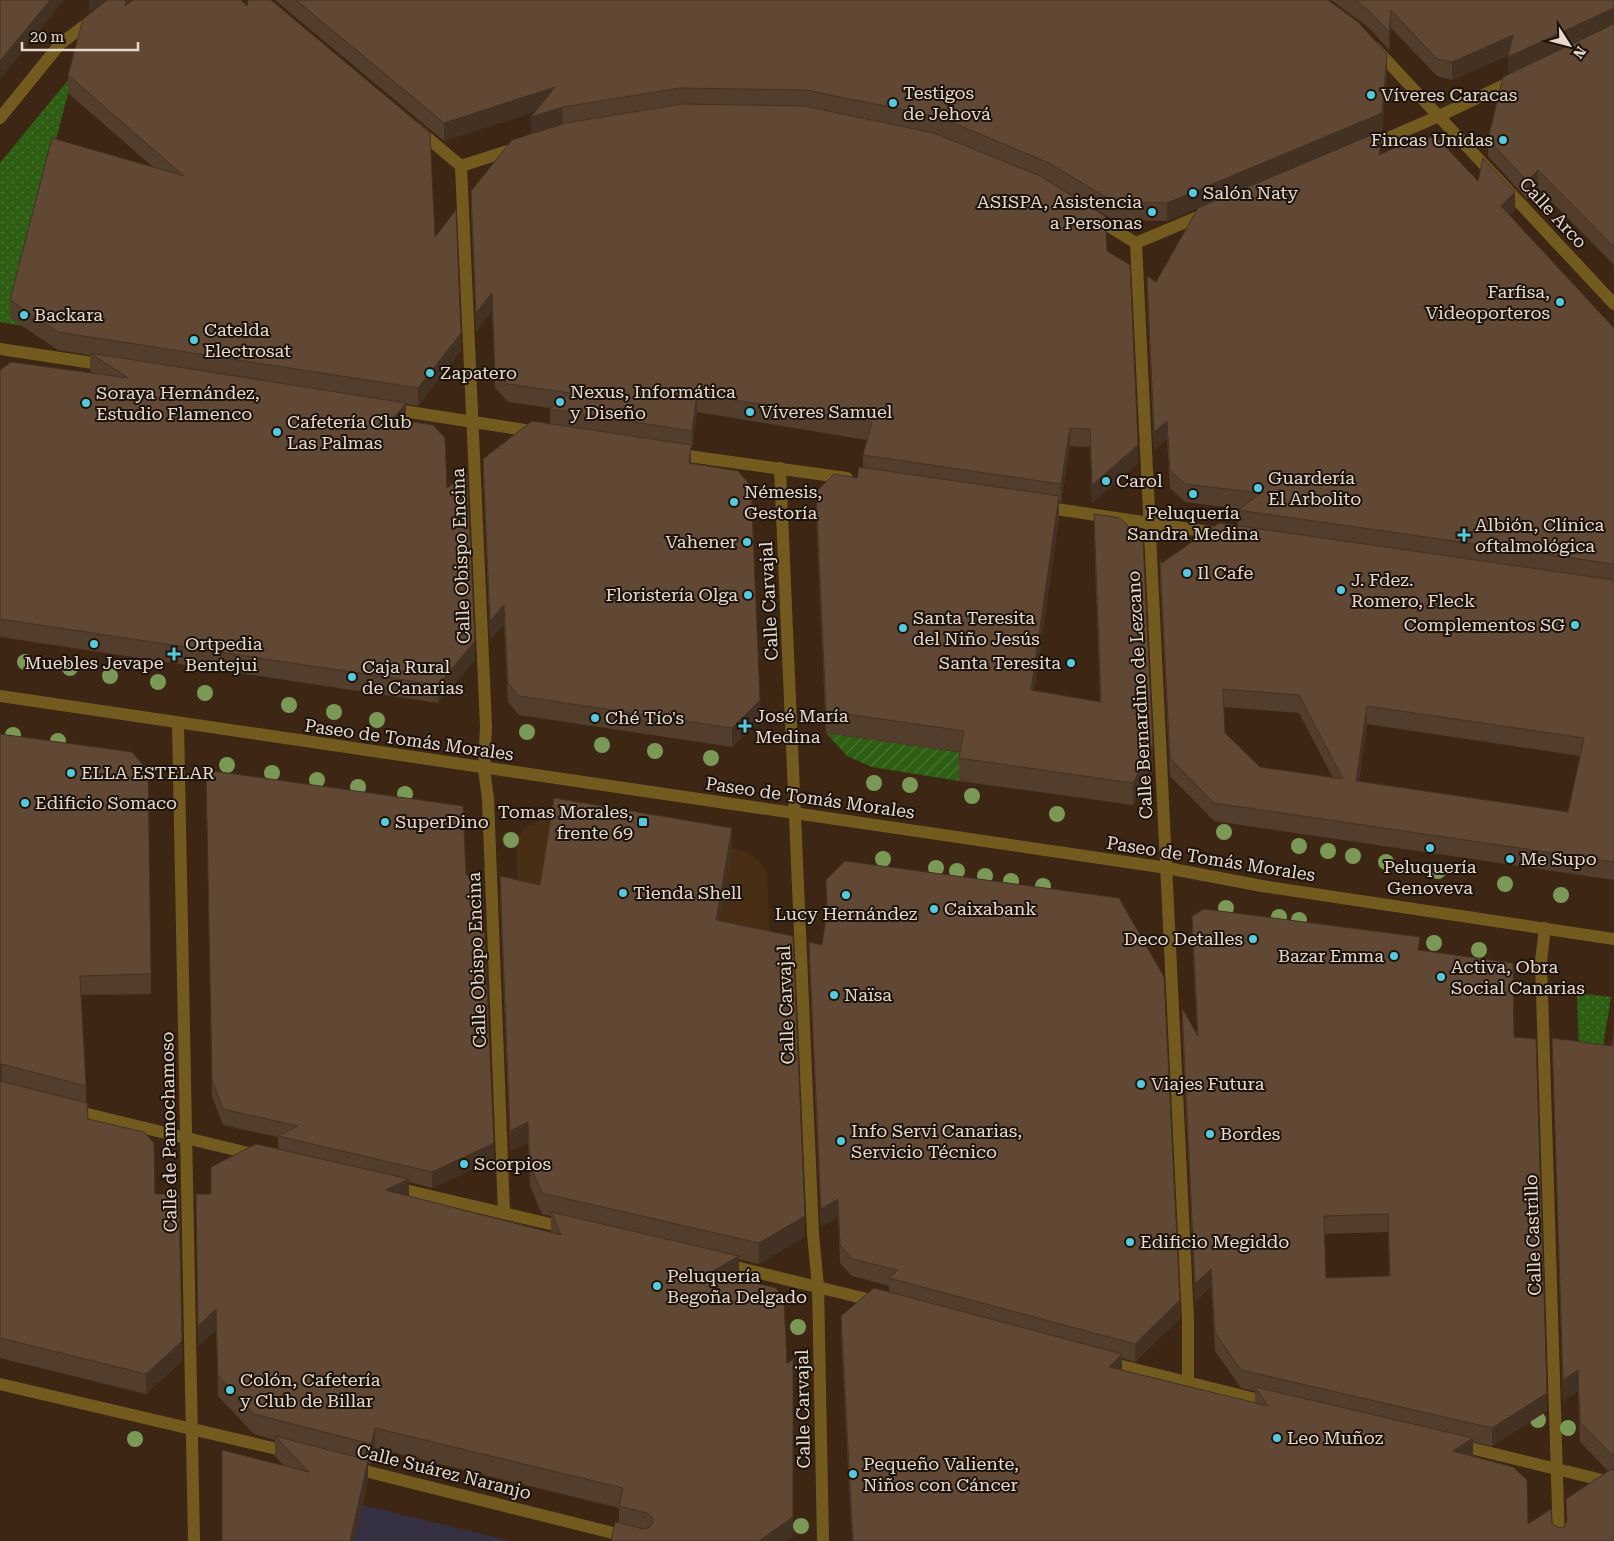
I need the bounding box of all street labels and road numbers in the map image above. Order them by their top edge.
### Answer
street label: Calle Arco [1515,173,1591,252]
street label: Calle Obispo Encina [447,467,474,644]
street label: Calle Carvajal [755,541,782,661]
street label: Calle Bernardino de Lezcano [1123,570,1156,820]
street label: Paseo de Tomás Morales [303,714,515,765]
street label: Paseo de Tomás Morales [704,772,916,823]
street label: Paseo de Tomás Morales [1105,832,1317,885]
street label: Calle Obispo Encina [463,871,490,1048]
street label: Calle Carvajal [773,945,798,1065]
street label: Calle de Pamochamoso [156,1031,181,1233]
street label: Calle Castrillo [1520,1174,1545,1296]
street label: Calle Carvajal [791,1349,814,1469]
street label: Calle Suárez Naranjo [355,1440,534,1503]

